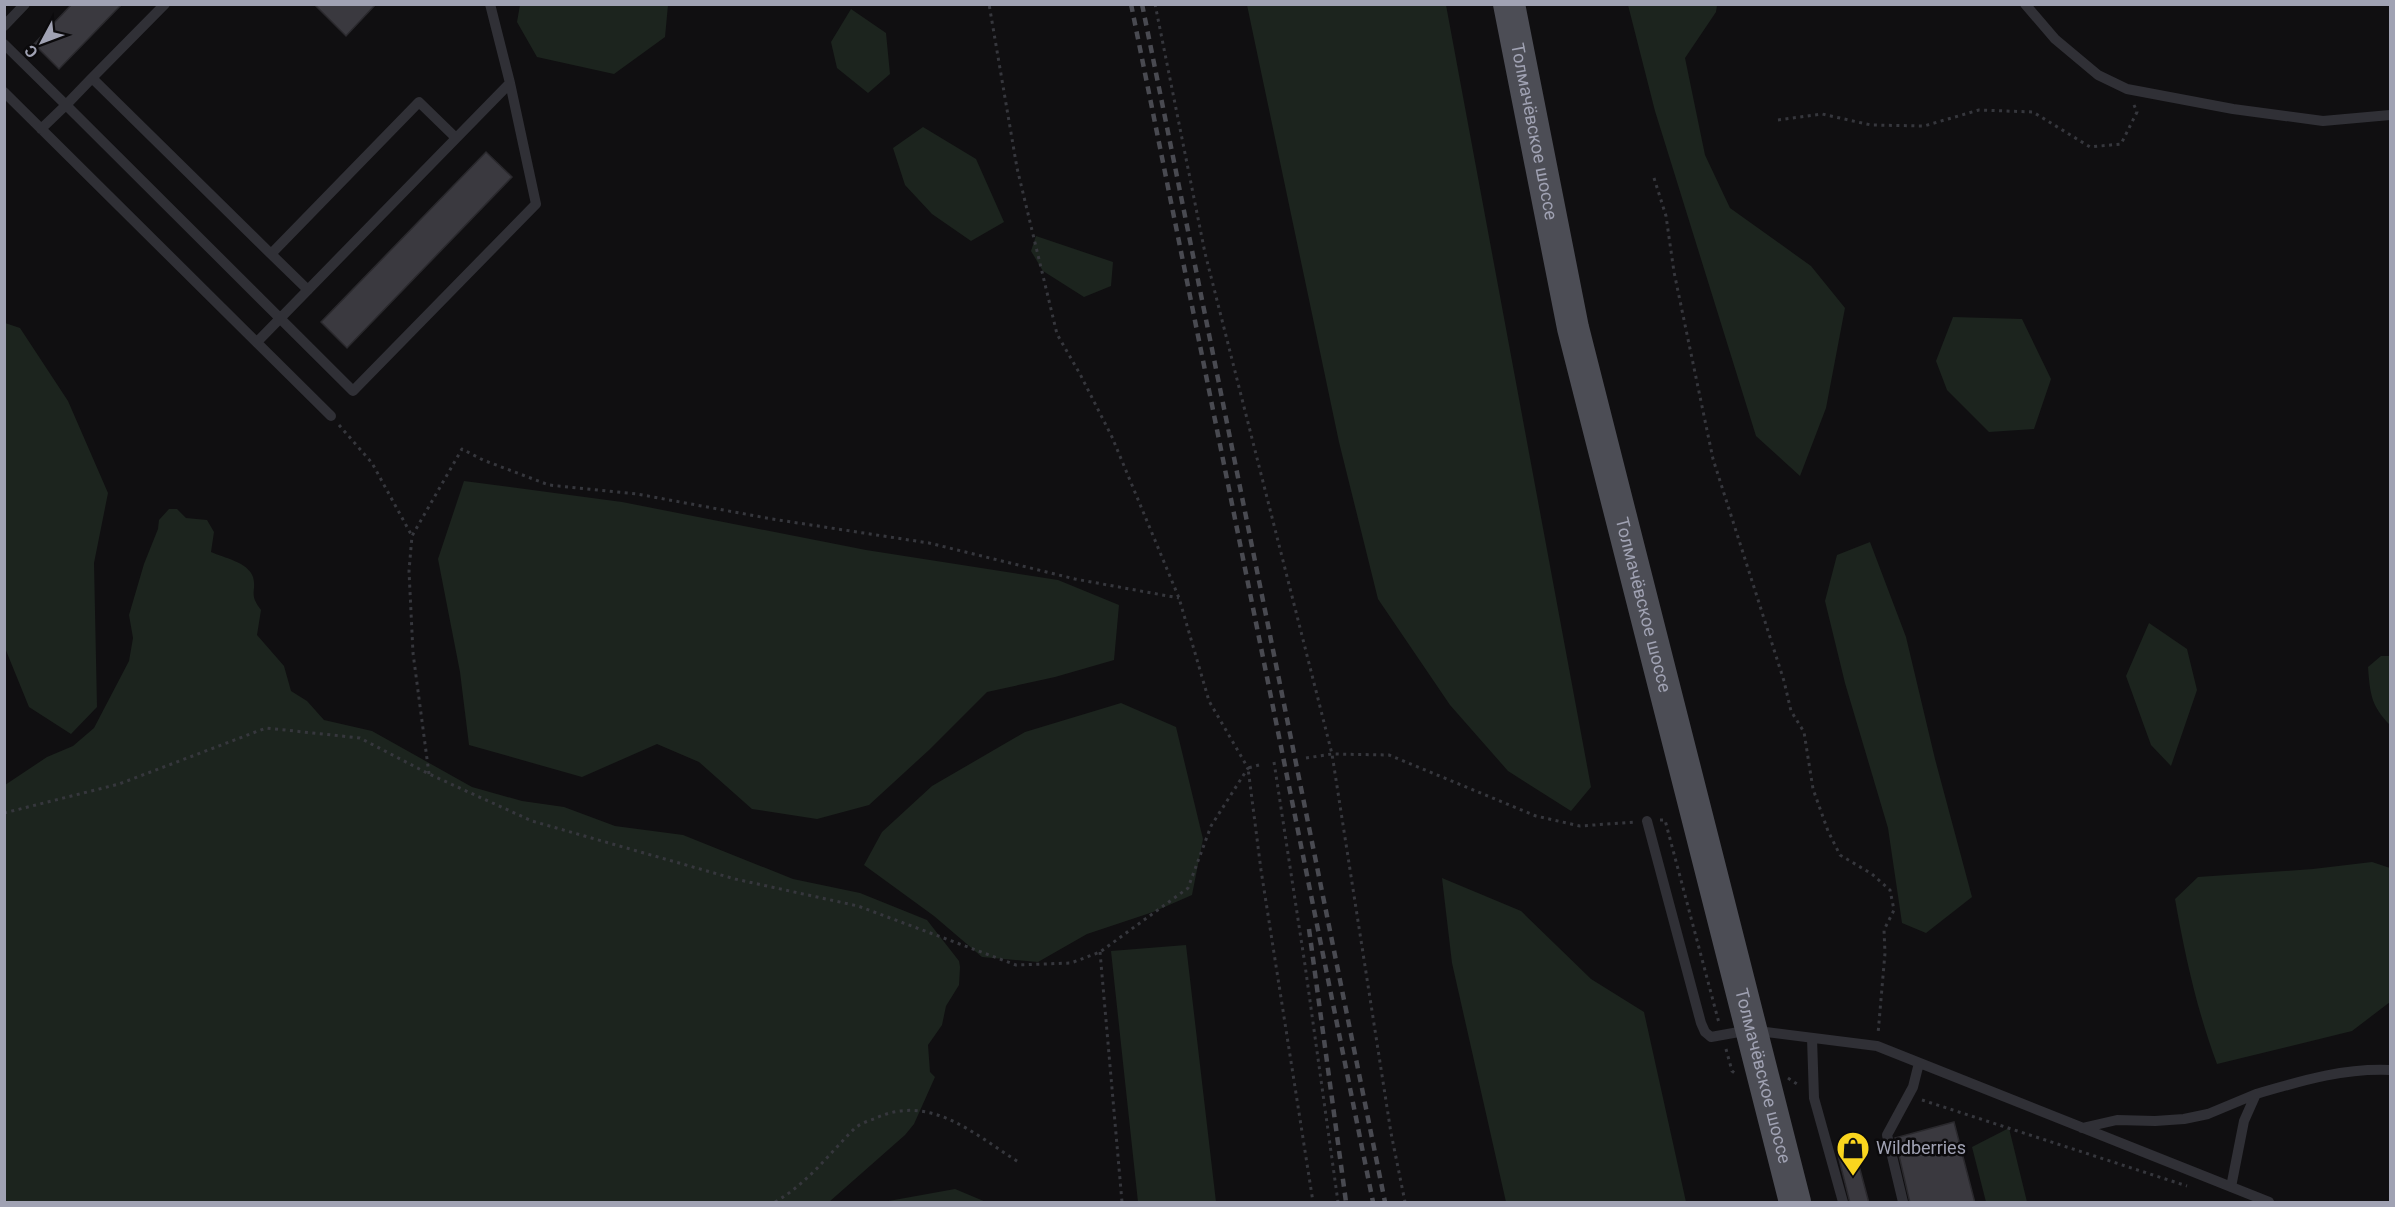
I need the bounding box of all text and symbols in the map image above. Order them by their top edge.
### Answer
north arrow [12,12,72,72]
text: С [20,41,42,62]
street label: Толмачёвское шоссе [1507,41,1562,222]
street label: Толмачёвское шоссе [1612,515,1676,694]
street label: Толмачёвское шоссе [1731,986,1796,1166]
shop icon: Wildberries [1835,1130,1871,1177]
place label: Wildberries [1876,1137,1966,1158]

